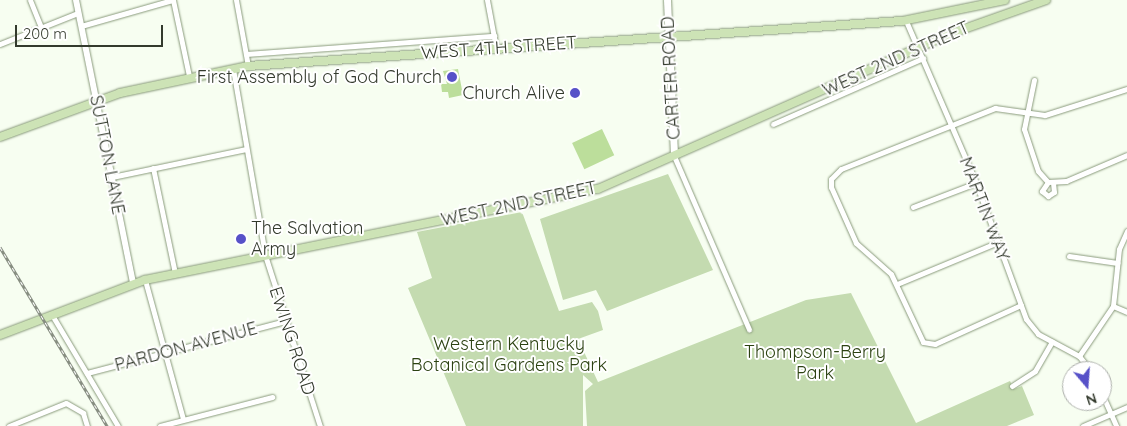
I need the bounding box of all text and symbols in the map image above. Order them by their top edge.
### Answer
scale bar [18,15,165,47]
street label: CARTER ROAD [657,16,685,140]
street label: WEST 2ND STREET [819,17,973,101]
text: 200 m [23,24,67,43]
street label: WEST 4TH STREET [420,32,578,64]
place label: First Assembly of God Church [197,66,442,88]
marker: First Assembly of God Church [446,71,458,83]
place label: Church Alive [463,82,565,104]
marker: Church Alive [569,87,581,99]
street label: SUTTON LANE [85,93,129,217]
street label: MARTIN WAY [954,154,1014,264]
street label: WEST 2ND STREET [439,177,599,231]
place label: The Salvation Army [251,218,364,260]
marker: The Salvation Army [235,233,247,245]
street label: EWING ROAD [264,284,320,398]
street label: PARDON AVENUE [112,318,260,376]
park label: Western Kentucky Botanical Gardens Park [411,334,607,376]
park label: Thompson-Berry Park [744,342,886,384]
north arrow [1062,361,1112,411]
text: N [1084,389,1099,409]

